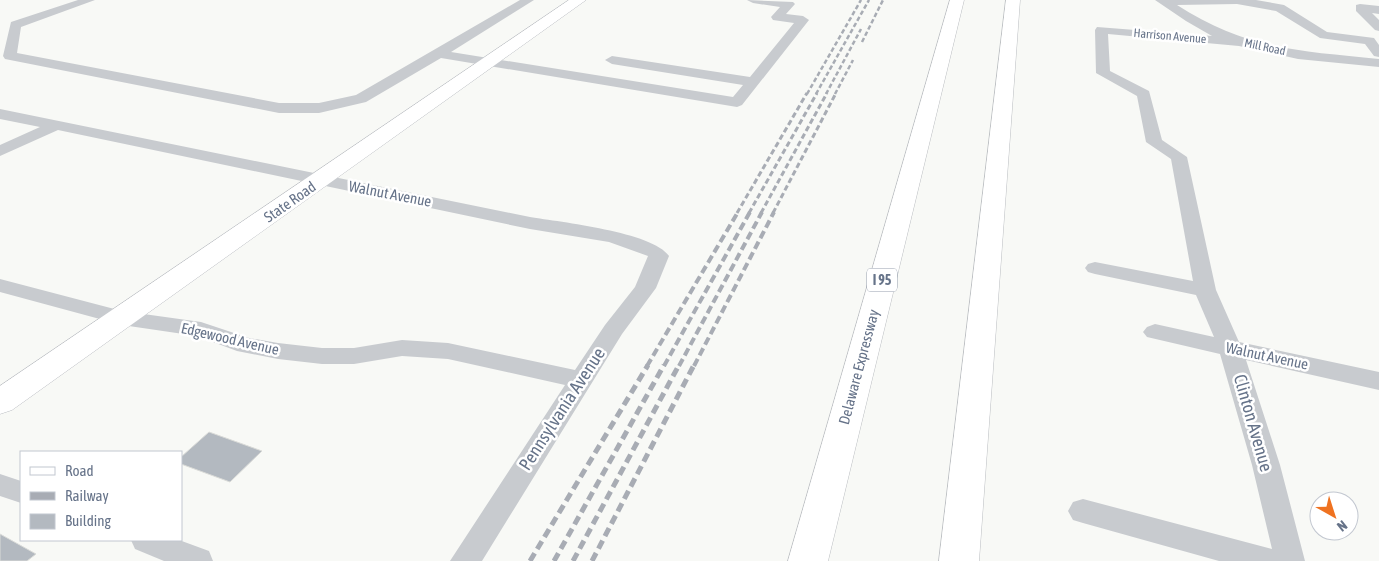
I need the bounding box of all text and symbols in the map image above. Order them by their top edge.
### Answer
street label: Harrison Avenue [1133,26,1207,46]
street label: Mill Road [1243,36,1287,58]
street label: Walnut Avenue [347,177,433,210]
street label: State Road [261,178,319,226]
road number: I 95 [867,268,897,292]
street label: Delaware Expressway [835,307,882,426]
street label: Edgewood Avenue [180,319,281,358]
street label: Walnut Avenue [1224,338,1310,373]
street label: Pennsylvania Avenue [514,344,609,474]
street label: Clinton Avenue [1230,372,1277,474]
legend [20,451,182,541]
text: Road [65,462,94,479]
text: Railway [65,487,109,504]
north arrow [1309,491,1359,541]
text: Building [65,512,111,529]
text: N [1334,517,1350,535]

